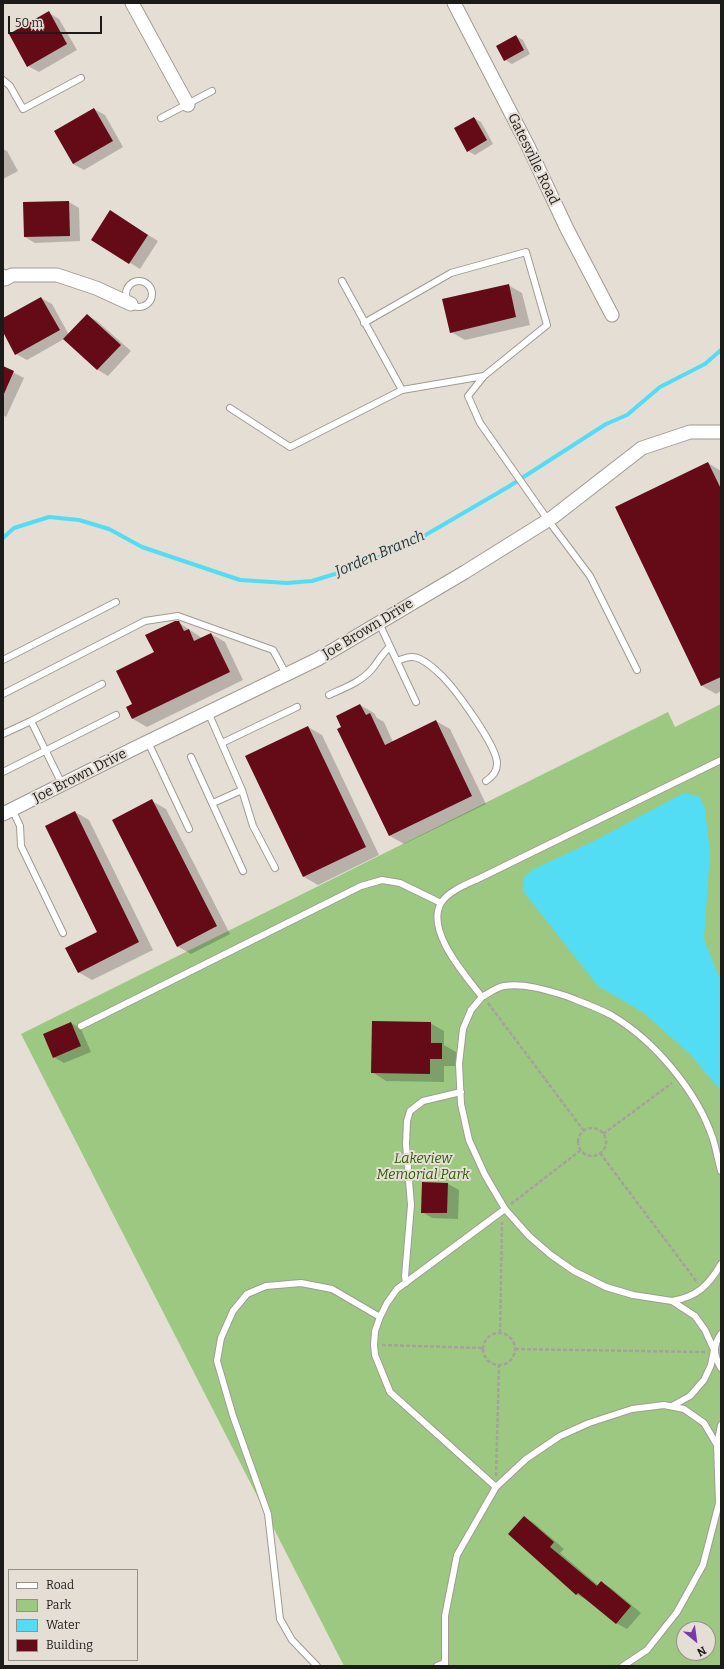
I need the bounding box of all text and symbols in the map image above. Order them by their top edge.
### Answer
scale bar [10,8,104,34]
text: 50 m [15,16,43,30]
street label: Gatesville Road [504,111,562,207]
water label: Jorden Branch [332,527,428,581]
street label: Joe Brown Drive [320,595,416,663]
street label: Joe Brown Drive [30,745,130,807]
park label: Lakeview Memorial Park [376,1151,470,1184]
legend [8,1569,138,1661]
text: Road [46,1578,74,1592]
text: Park [46,1598,71,1612]
text: Water [46,1618,80,1632]
north arrow [676,1621,716,1661]
text: Building [46,1638,93,1652]
text: N [695,1643,708,1659]

